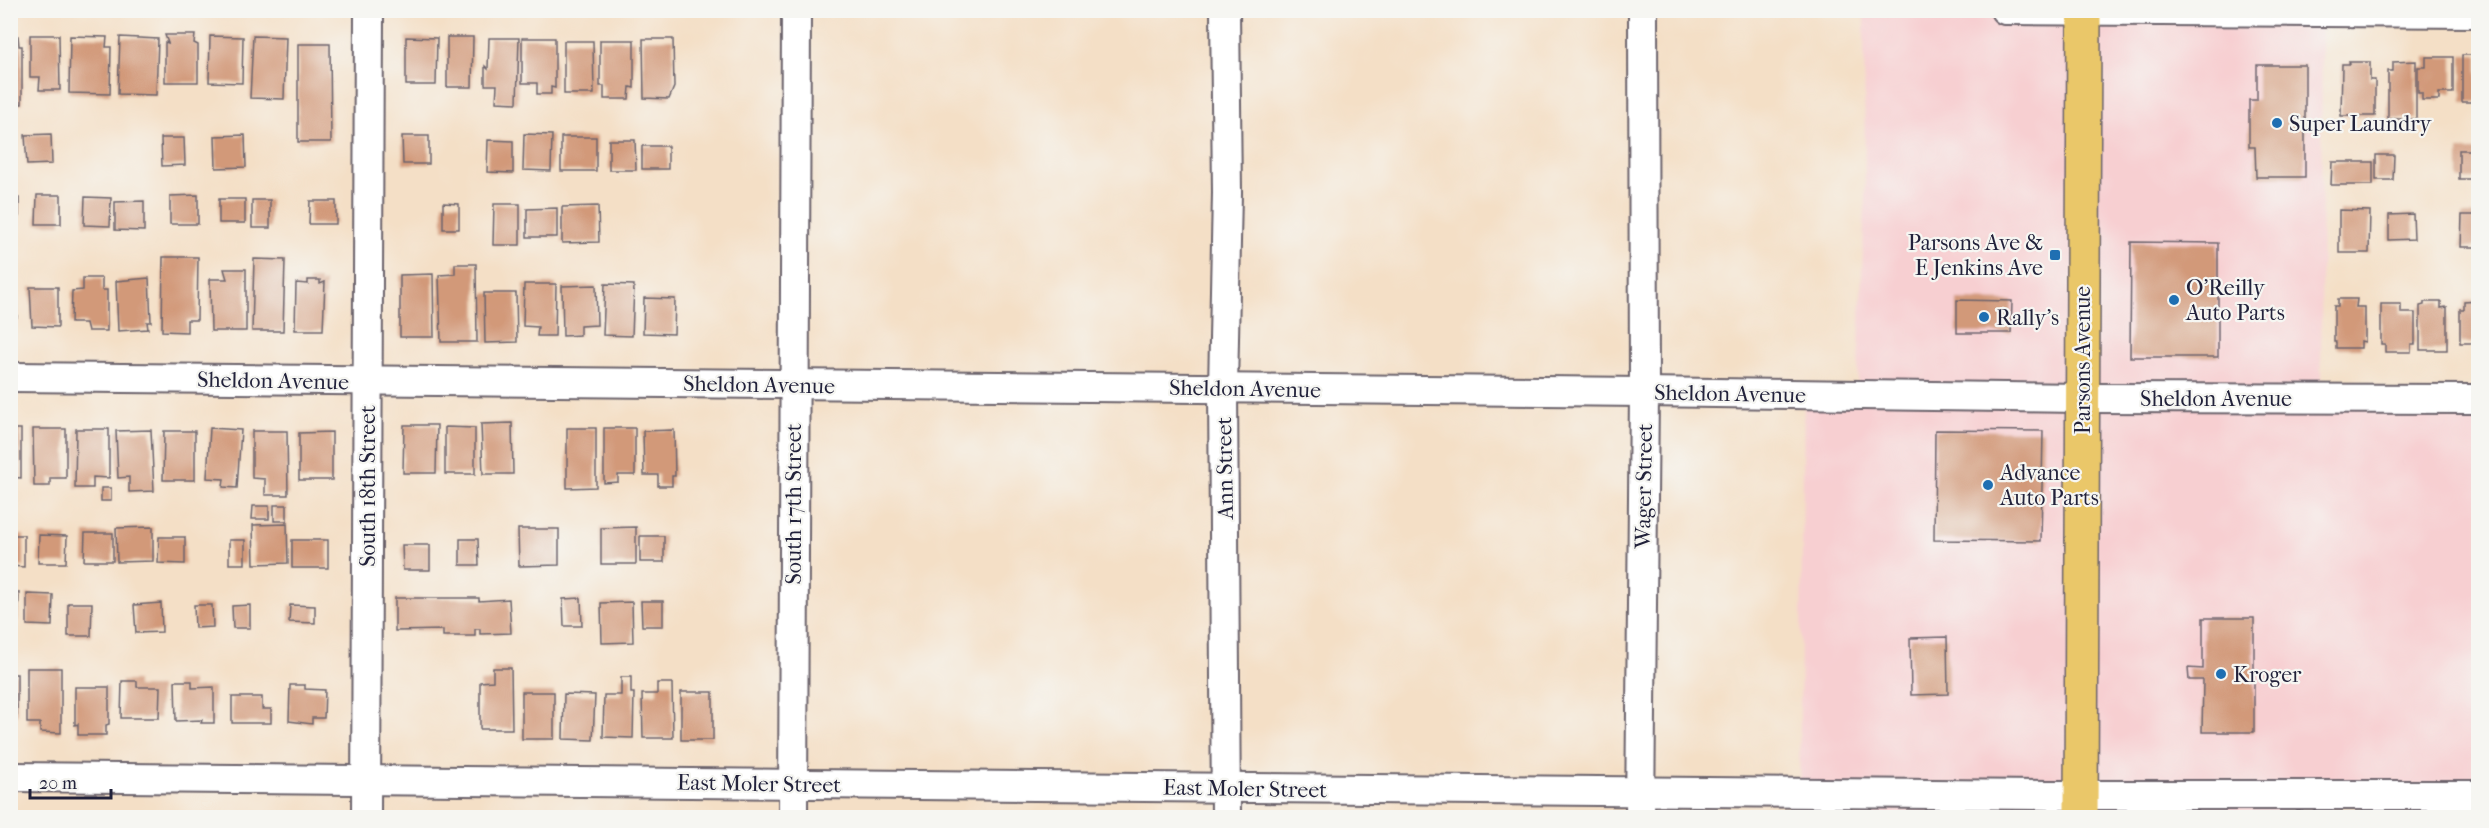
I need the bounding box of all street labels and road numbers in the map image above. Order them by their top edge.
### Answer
street label: Parsons Avenue [2070,286,2096,434]
street label: Sheldon Avenue [197,367,349,395]
street label: Sheldon Avenue [683,371,835,399]
street label: Sheldon Avenue [1169,375,1321,403]
street label: Sheldon Avenue [1654,380,1806,408]
street label: Sheldon Avenue [2140,386,2292,412]
street label: South 18th Street [355,405,381,567]
street label: Ann Street [1211,416,1239,520]
street label: South 17th Street [781,423,807,585]
street label: Wager Street [1630,423,1658,550]
street label: East Moler Street [677,770,841,798]
street label: East Moler Street [1163,775,1327,803]

